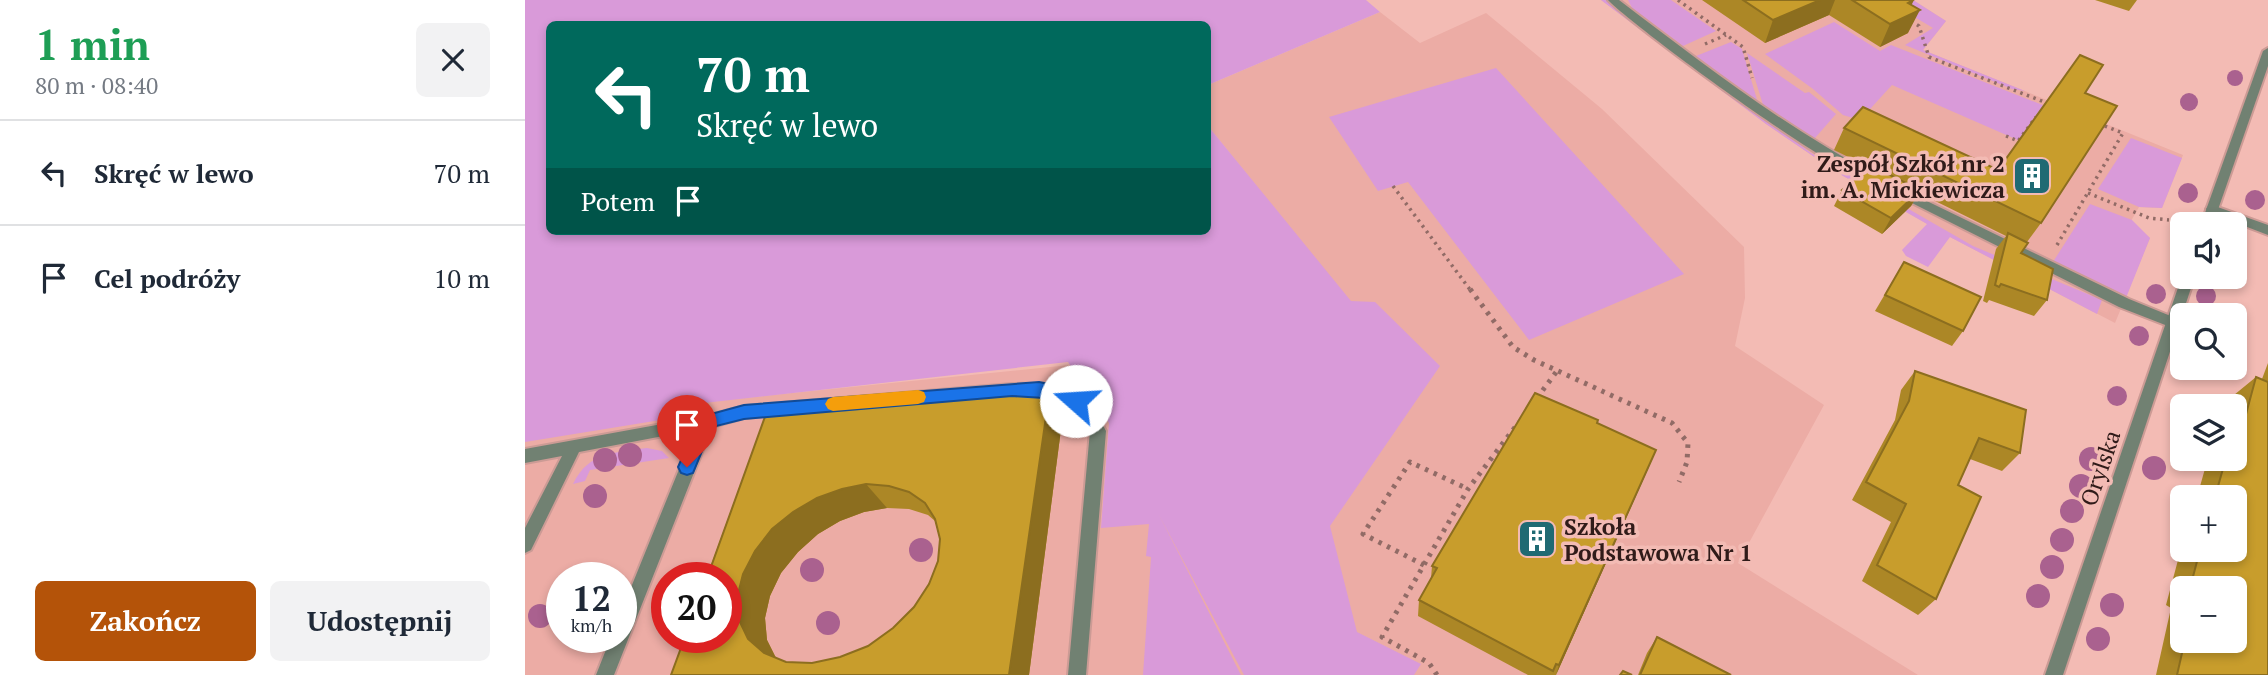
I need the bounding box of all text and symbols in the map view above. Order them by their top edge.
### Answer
text: 1 min [35,16,150,72]
button: close [416,23,490,97]
text: 70 m [696,41,810,106]
icon: left [581,49,672,140]
text: 80 m · 08:40 [35,70,158,101]
text: Skręć w lewo [696,104,878,146]
place label: Zespół Szkół nr 2 im. A. Mickiewicza [1801,148,2005,205]
icon: left [35,154,73,192]
building icon: Zespół Szkół nr 2 im. A. Mickiewicza [2011,155,2053,197]
text: Skręć w lewo [94,156,254,190]
text: 70 m [434,156,490,190]
icon: arrive [669,182,707,220]
text: Potem [581,184,655,218]
map controls [2170,212,2247,653]
button: sound [2170,212,2247,289]
icon: arrive [35,259,73,297]
text: Cel podróży [94,261,240,295]
text: 10 m [434,261,490,295]
button: search [2170,303,2247,380]
position arrow [1039,364,1113,438]
button: layers [2170,394,2247,471]
pin [657,395,717,467]
icon: arrive [668,406,706,444]
street label: Orylska [2073,426,2128,510]
button: + [2170,485,2247,562]
place label: Szkoła Podstawowa Nr 1 [1564,511,1753,568]
building icon: Szkoła Podstawowa Nr 1 [1516,518,1558,560]
speed limit sign: 20 [651,562,742,653]
text: 12 [572,575,611,621]
button: − [2170,576,2247,653]
button: Zakończ [35,581,256,661]
button: Udostępnij [270,581,490,661]
text: km/h [571,613,612,637]

